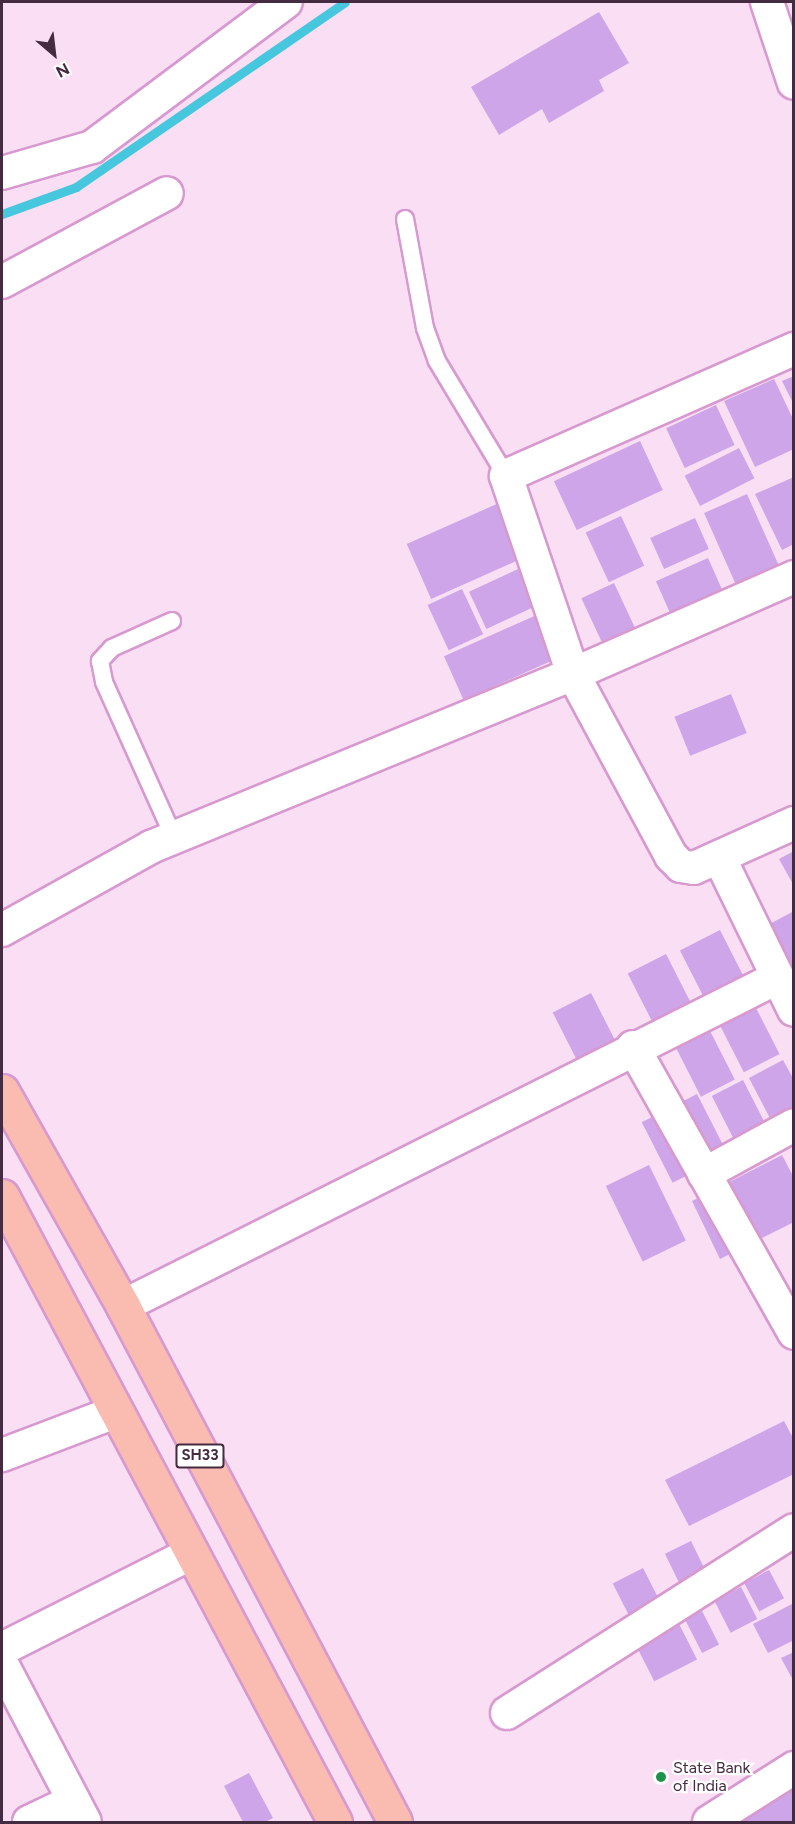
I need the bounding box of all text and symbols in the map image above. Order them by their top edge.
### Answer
north arrow [24,24,84,84]
text: N [53,59,73,82]
road number: SH33 [174,1444,226,1468]
place label: State Bank of India [673,1758,750,1796]
marker: State Bank of India [654,1770,668,1784]

